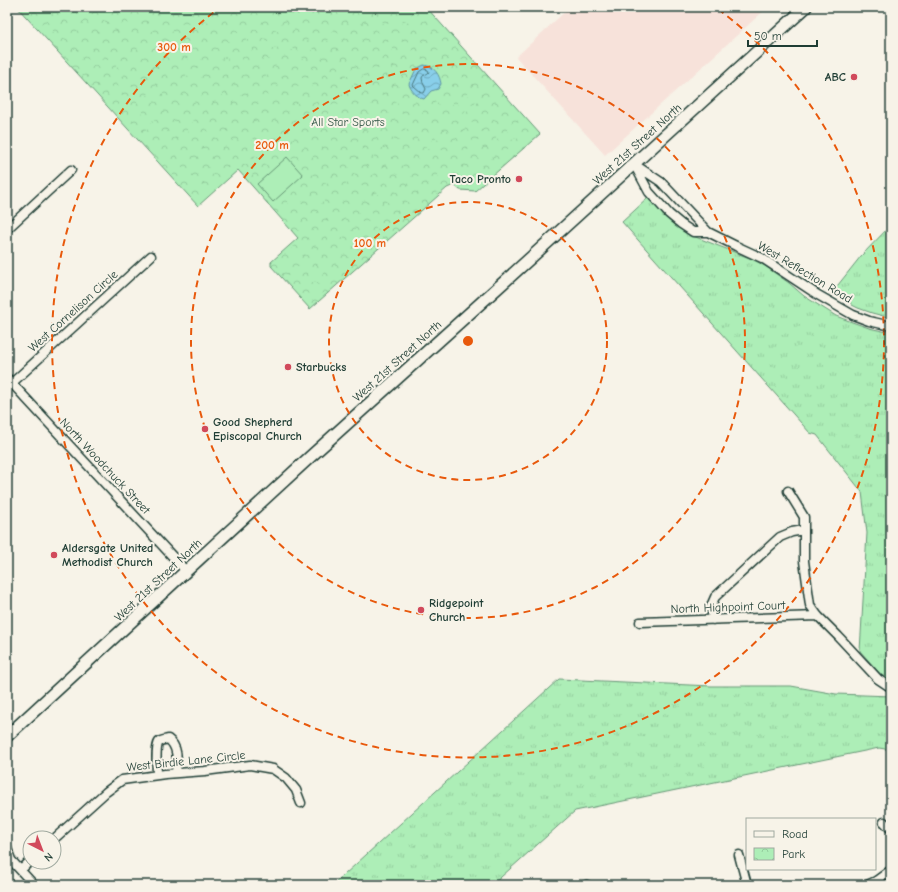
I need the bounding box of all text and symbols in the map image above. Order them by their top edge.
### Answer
scale bar [748,22,817,48]
text: 50 m [754,29,782,43]
text: 300 m [157,40,191,54]
place label: ABC [825,70,846,84]
marker: ABC [849,72,859,82]
street label: West 21st Street North [590,101,684,187]
park label: All Star Sports [311,115,385,129]
text: 200 m [255,138,289,152]
place label: Taco Pronto [450,172,511,186]
marker: Taco Pronto [514,174,524,184]
text: 100 m [354,236,386,250]
street label: West Reflection Road [755,238,855,306]
street label: West Cornelison Circle [25,267,121,355]
street label: West 21st Street North [350,318,444,404]
centre of rings [461,334,475,348]
place label: Starbucks [296,360,346,374]
marker: Starbucks [283,362,293,372]
street label: North Woodchuck Street [57,415,153,517]
place label: Good Shepherd Episcopal Church [213,415,302,443]
marker: Good Shepherd Episcopal Church [200,424,210,434]
street label: West 21st Street North [111,536,205,624]
place label: Aldersgate United Methodist Church [62,541,153,569]
marker: Aldersgate United Methodist Church [49,550,59,560]
place label: Ridgepoint Church [429,596,485,624]
street label: North Highpoint Court [670,598,786,616]
marker: Ridgepoint Church [416,605,426,615]
street label: West Birdie Lane Circle [126,748,246,774]
legend [746,818,876,870]
text: Road [782,827,808,841]
north arrow [22,830,62,870]
text: Park [782,847,805,861]
text: N [41,850,55,864]

